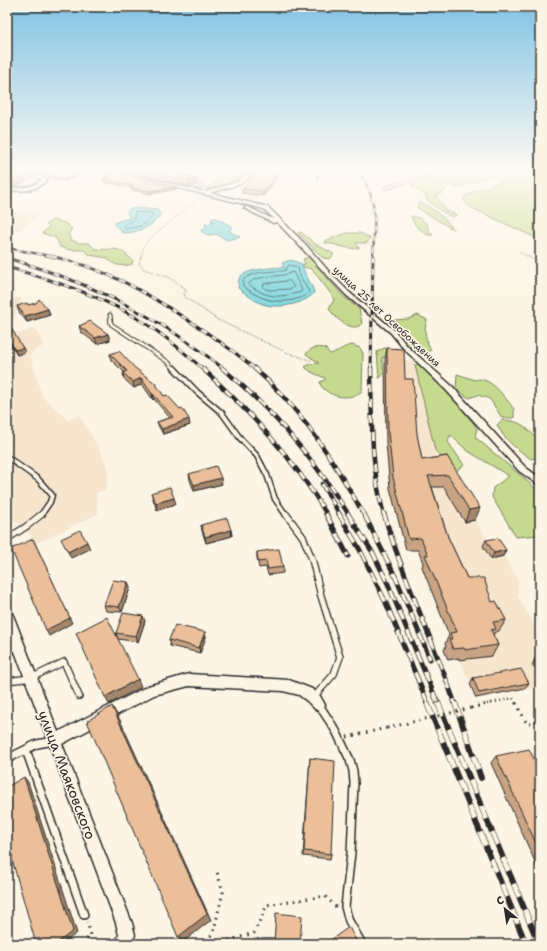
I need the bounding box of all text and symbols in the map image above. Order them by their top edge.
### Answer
street label: улица 25 лет Освобождения [330,263,443,370]
street label: улица Маяковского [34,708,100,842]
north arrow [485,889,525,929]
text: С [494,892,507,909]

